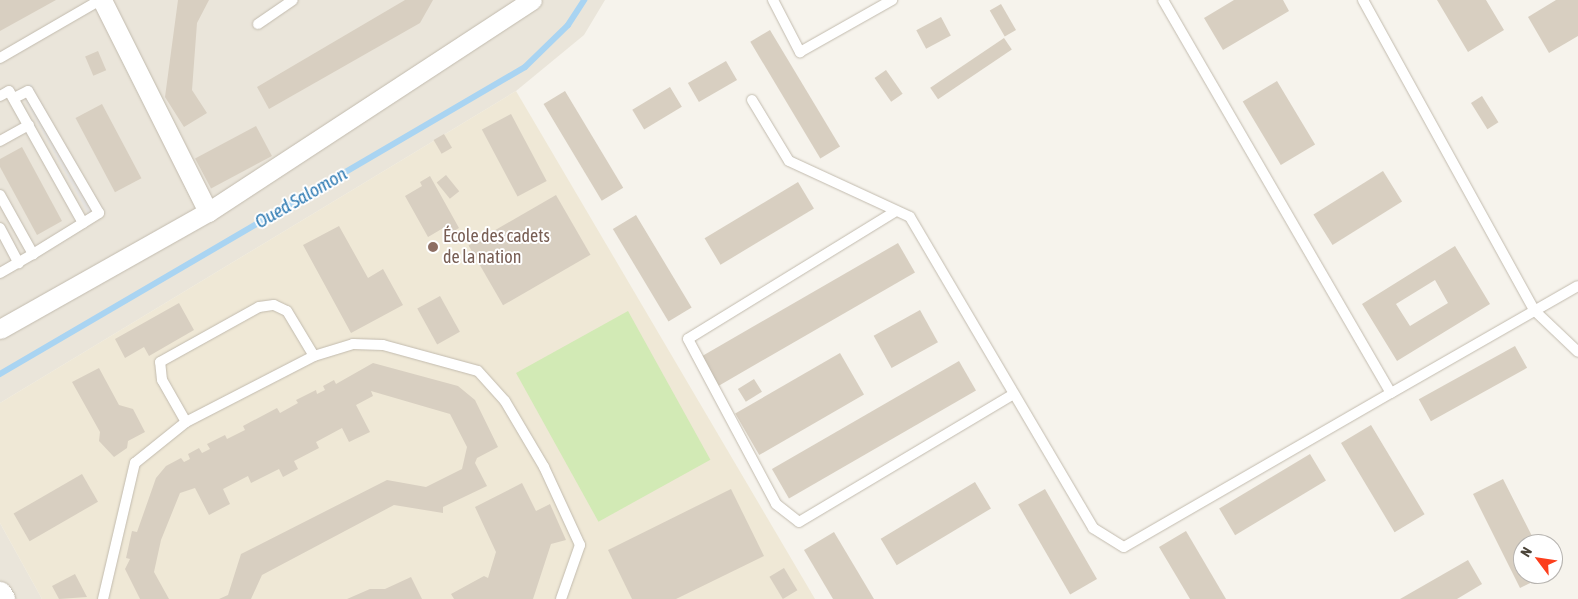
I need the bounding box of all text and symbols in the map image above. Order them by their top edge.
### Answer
water label: Oued Salomon [251,163,351,233]
place label: École des cadets de la nation [443,226,550,268]
marker: École des cadets de la nation [427,241,439,253]
north arrow [1513,534,1563,584]
text: N [1517,544,1535,559]

